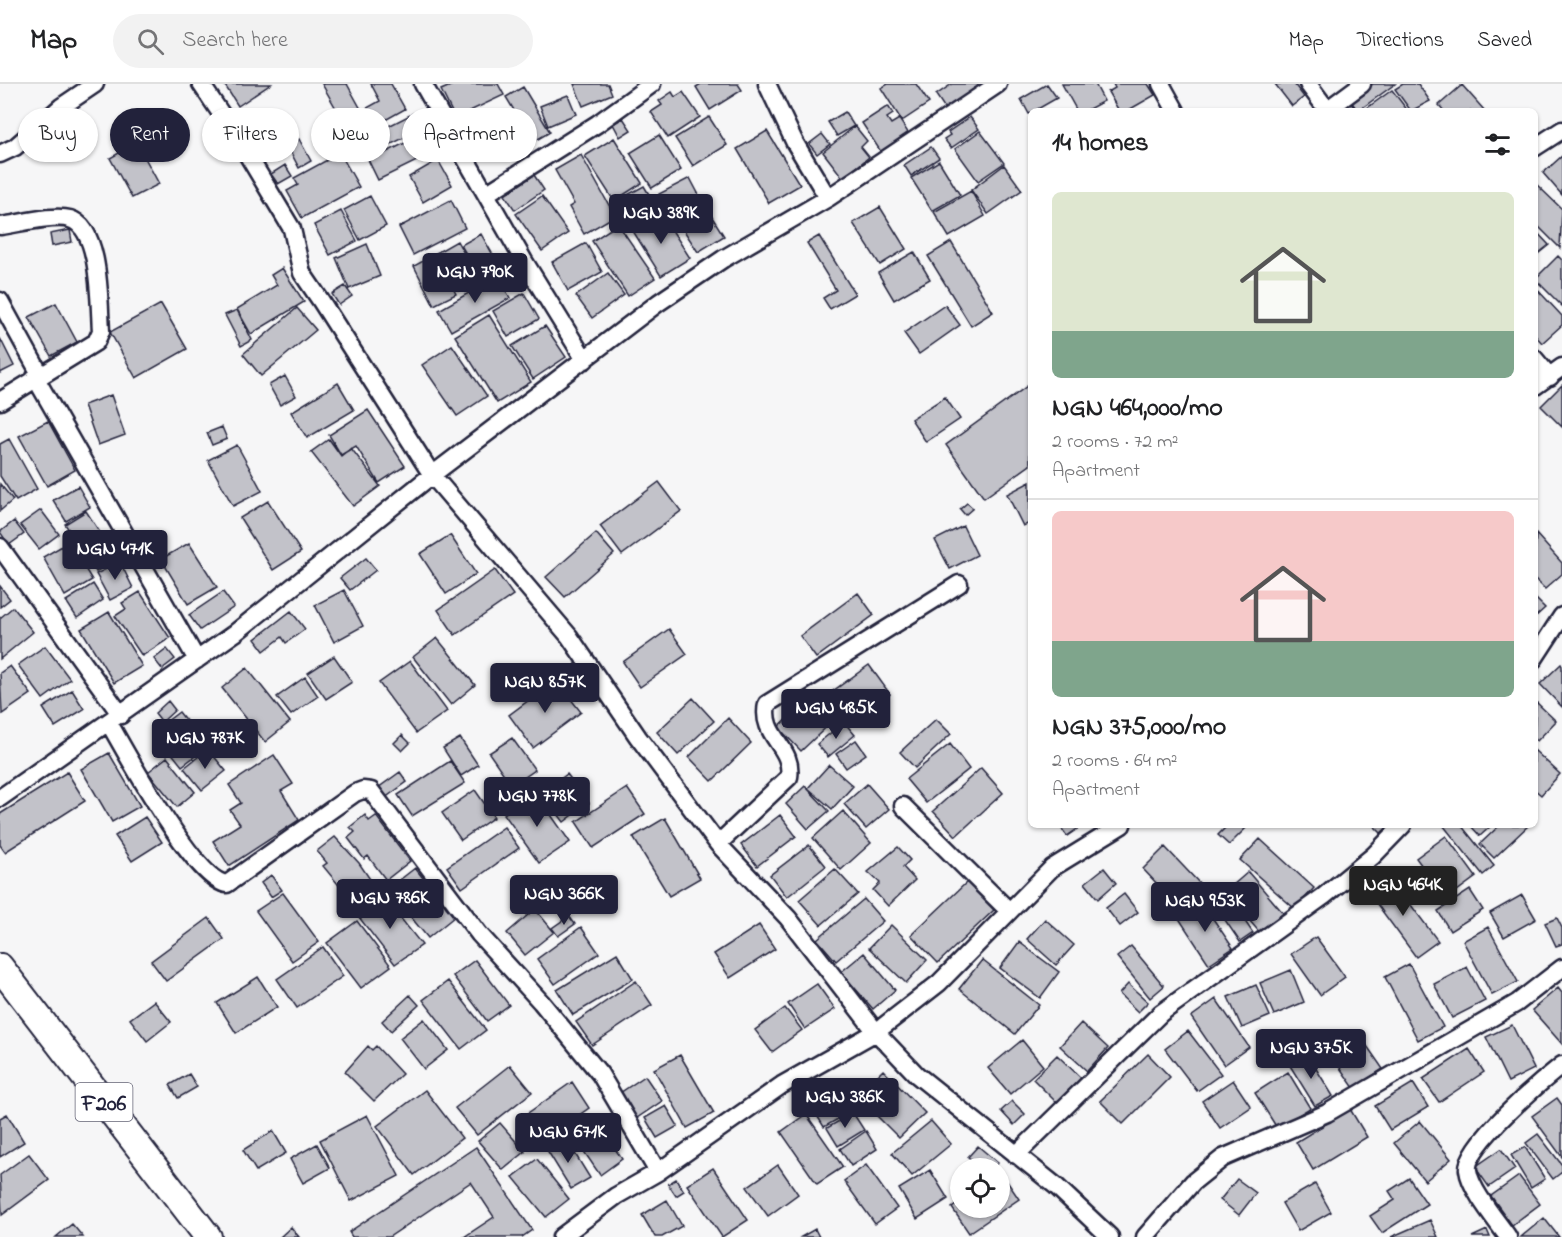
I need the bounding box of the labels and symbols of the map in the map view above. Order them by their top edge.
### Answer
pin: NGN 389K [599,194,723,245]
pin: NGN 790K [413,253,537,304]
pin: NGN 471K [53,530,177,581]
pin: NGN 857K [483,663,607,714]
pin: NGN 485K [774,689,898,740]
pin: NGN 787K [143,719,267,770]
pin: NGN 778K [475,777,599,828]
pin: NGN 464K [1341,866,1465,917]
pin: NGN 366K [502,875,626,926]
pin: NGN 786K [328,879,452,930]
pin: NGN 953K [1143,882,1267,933]
pin: NGN 375K [1249,1029,1373,1080]
pin: NGN 386K [783,1078,907,1129]
road number: F206 [76,1083,132,1121]
pin: NGN 671K [506,1113,630,1164]

